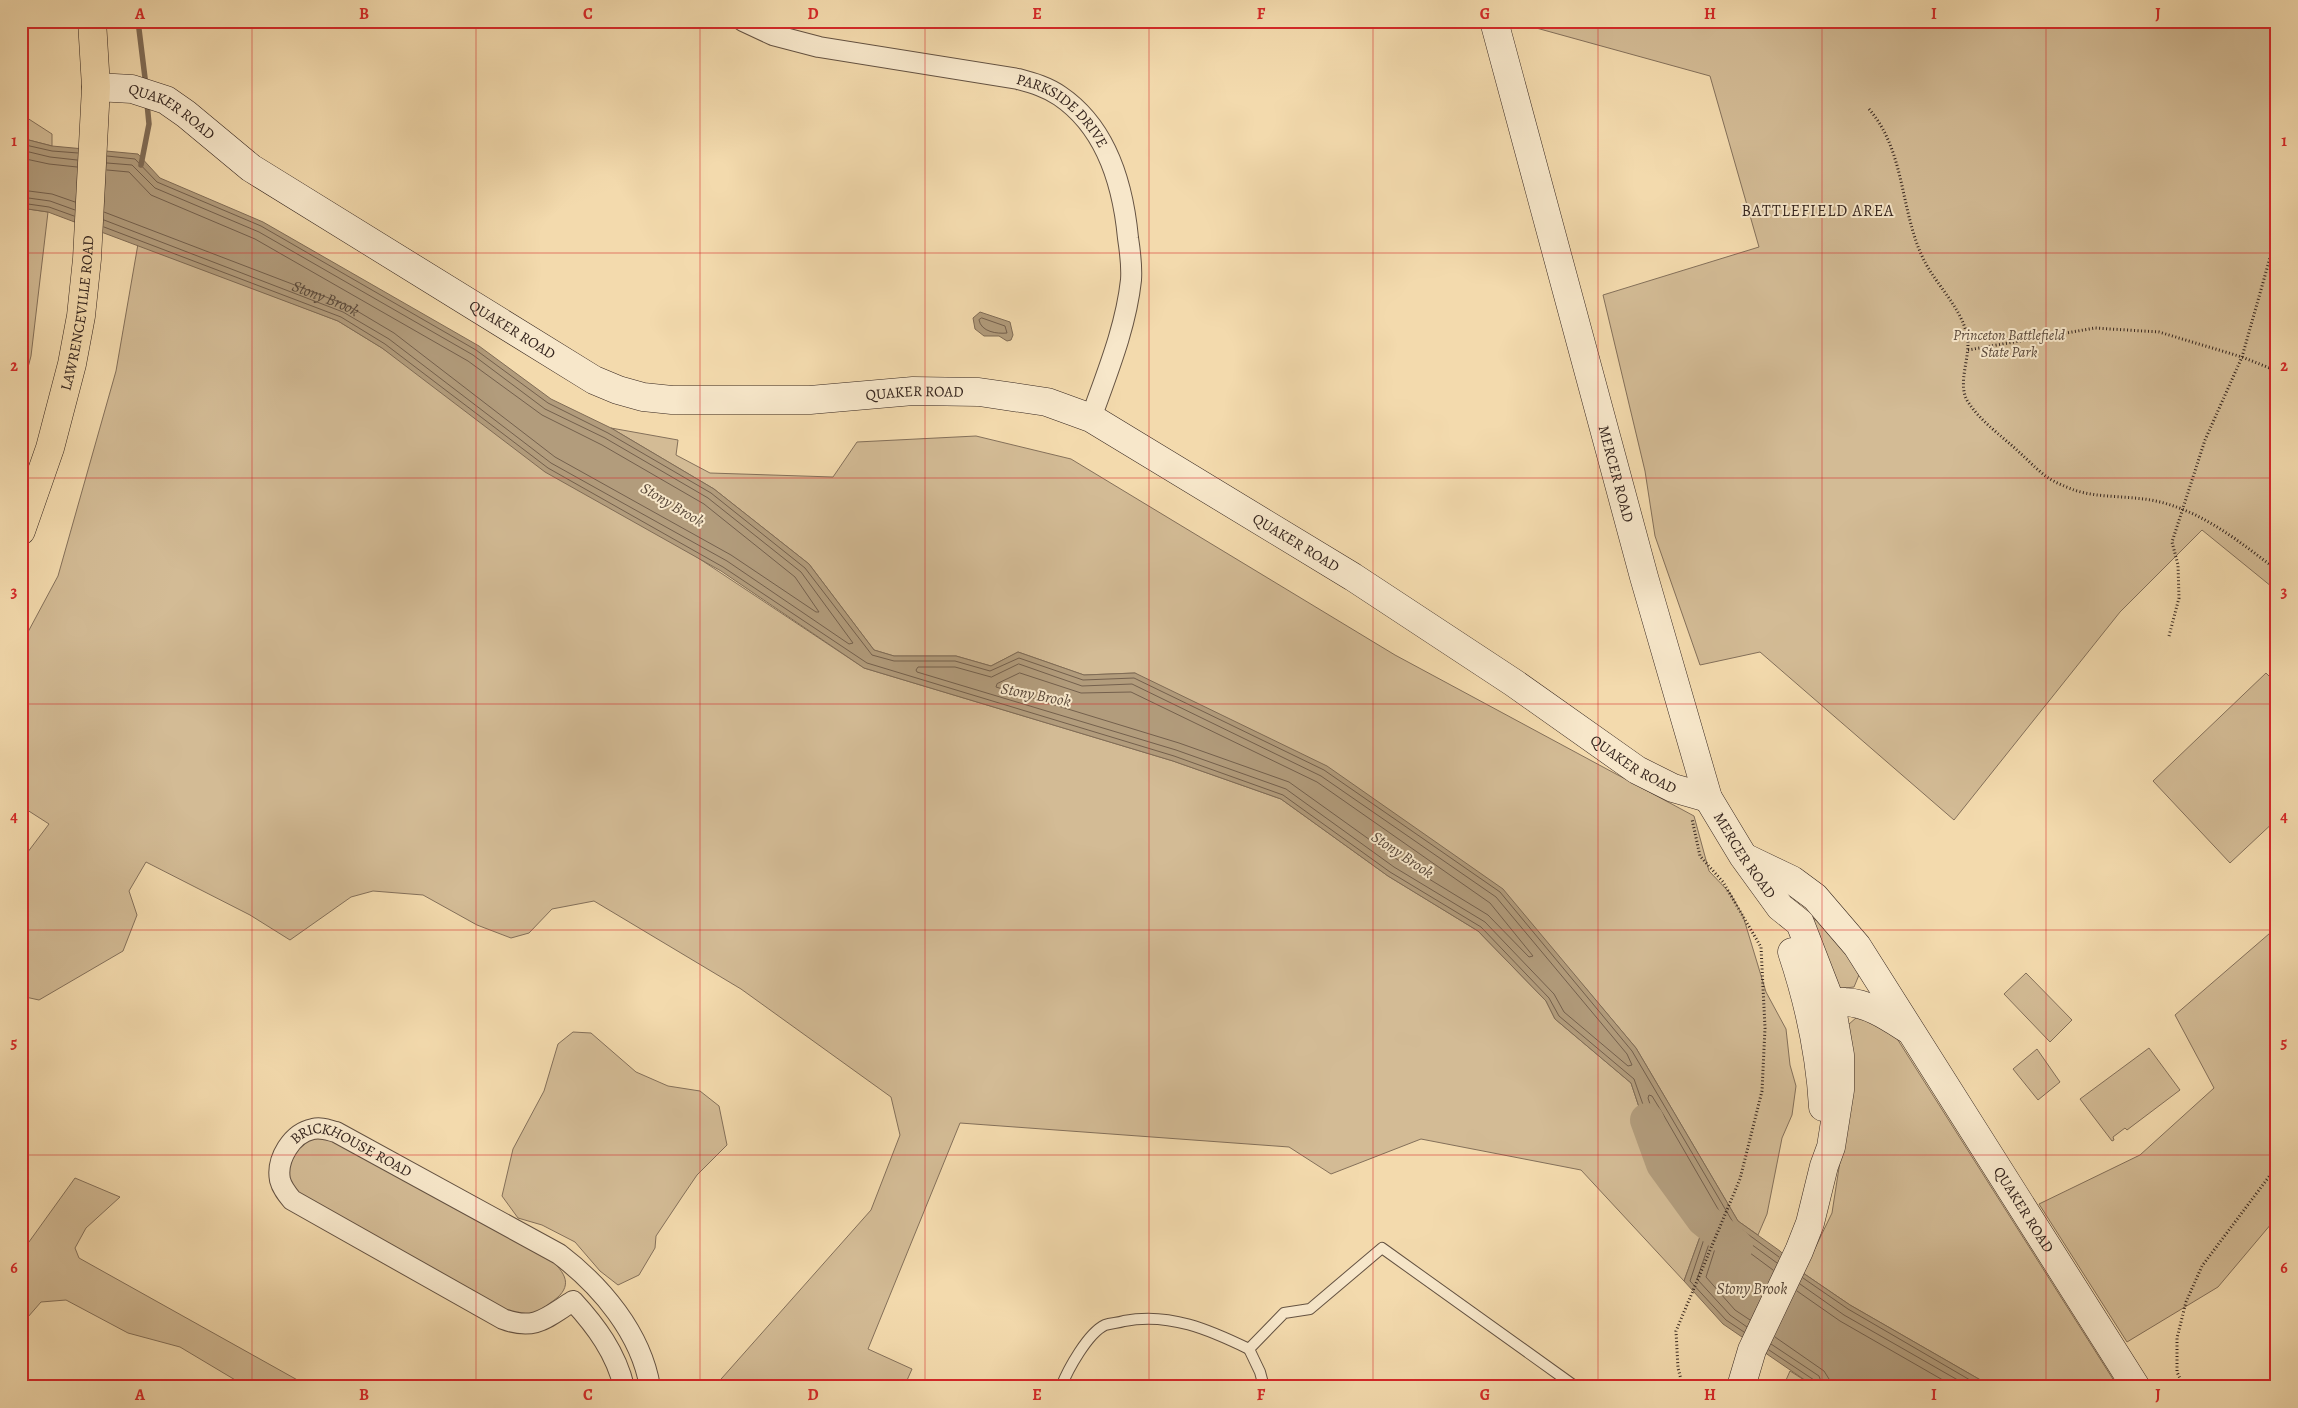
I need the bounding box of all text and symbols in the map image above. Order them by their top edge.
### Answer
text: A [134,3,146,25]
text: B [359,3,369,25]
text: C [583,3,593,25]
text: D [807,3,819,25]
text: E [1032,3,1042,25]
text: F [1257,3,1266,25]
text: G [1480,3,1490,25]
text: H [1704,3,1716,25]
text: I [1931,3,1937,25]
text: J [2155,3,2161,25]
street label: PARKSIDE DRIVE [1014,69,1113,151]
street label: QUAKER ROAD [126,78,219,144]
text: 1 [11,130,17,152]
text: 1 [2281,130,2287,152]
district label: BATTLEFIELD AREA [1742,200,1894,222]
street label: LAWRENCEVILLE ROAD [55,235,98,393]
water label: Stony Brook [289,275,364,322]
street label: QUAKER ROAD [465,295,559,364]
park label: Princeton Battlefield State Park [1953,325,2065,362]
text: 2 [10,355,18,377]
text: 2 [2280,355,2288,377]
street label: QUAKER ROAD [865,381,964,405]
street label: MERCER ROAD [1594,423,1639,524]
water label: Stony Brook [636,477,709,533]
street label: QUAKER ROAD [1249,508,1343,577]
text: 3 [11,581,18,603]
text: 3 [2281,581,2288,603]
water label: Stony Brook [999,677,1073,713]
street label: QUAKER ROAD [1586,730,1680,798]
text: 4 [10,806,18,828]
text: 4 [2280,806,2288,828]
street label: MERCER ROAD [1709,808,1781,902]
water label: Stony Brook [1367,826,1438,884]
text: 5 [11,1032,18,1054]
text: 5 [2281,1032,2288,1054]
street label: BRICKHOUSE ROAD [286,1118,415,1182]
street label: QUAKER ROAD [1989,1163,2058,1256]
text: 6 [10,1257,18,1279]
text: 6 [2280,1257,2288,1279]
water label: Stony Brook [1717,1278,1787,1300]
text: A [134,1384,146,1406]
text: B [359,1384,369,1406]
text: C [583,1384,593,1406]
text: D [807,1384,819,1406]
text: E [1032,1384,1042,1406]
text: F [1257,1384,1266,1406]
text: G [1480,1384,1490,1406]
text: H [1704,1384,1716,1406]
text: I [1931,1384,1937,1406]
text: J [2155,1384,2161,1406]

